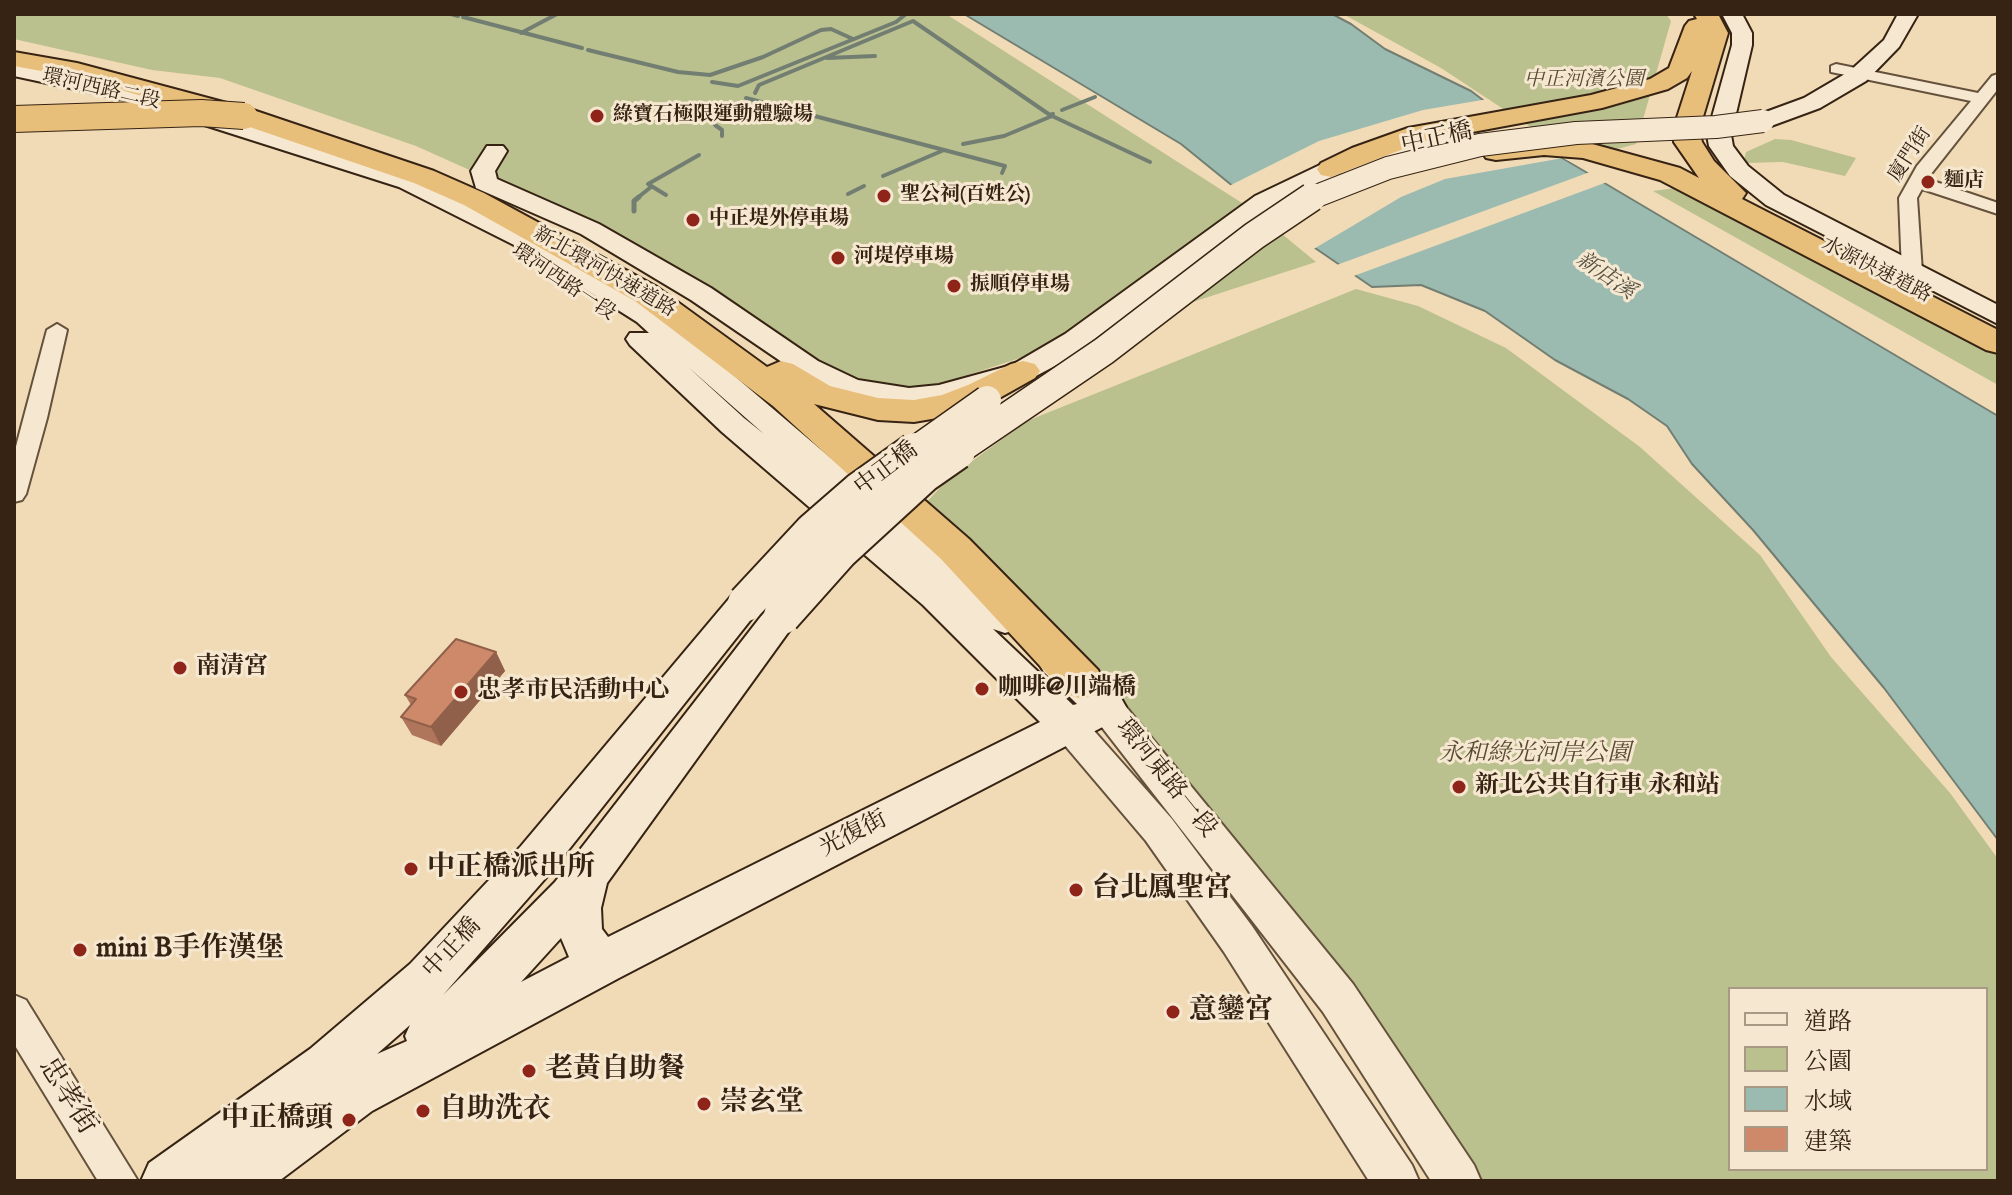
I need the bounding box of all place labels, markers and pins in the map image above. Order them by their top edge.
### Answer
place label: 綠寶石極限運動體驗場 [613,104,813,128]
marker: 綠寶石極限運動體驗場 [588,107,606,125]
place label: 麵店 [1944,170,1984,194]
marker: 麵店 [1919,173,1937,191]
place label: 聖公祠(百姓公) [900,184,1030,208]
marker: 聖公祠(百姓公) [875,187,893,205]
place label: 中正堤外停車場 [709,208,849,232]
marker: 中正堤外停車場 [684,211,702,229]
place label: 河堤停車場 [854,246,954,270]
marker: 河堤停車場 [829,249,847,267]
place label: 振順停車場 [970,274,1070,298]
marker: 振順停車場 [945,277,963,295]
place label: 南清宮 [196,654,268,682]
marker: 南清宮 [171,659,189,677]
place label: 咖啡@川端橋 [998,675,1136,703]
place label: 忠孝市民活動中心 [477,678,669,706]
marker: 咖啡@川端橋 [973,680,991,698]
marker: 忠孝市民活動中心 [452,683,470,701]
place label: 新北公共自行車 永和站 [1475,773,1720,801]
marker: 新北公共自行車 永和站 [1450,778,1468,796]
place label: 中正橋派出所 [427,852,595,886]
marker: 中正橋派出所 [402,860,420,878]
place label: 台北鳳聖宮 [1092,873,1232,907]
marker: 台北鳳聖宮 [1067,881,1085,899]
place label: mini B手作漢堡 [96,933,284,967]
marker: mini B手作漢堡 [71,941,89,959]
place label: 意鑾宮 [1189,995,1273,1029]
marker: 意鑾宮 [1164,1003,1182,1021]
place label: 老黃自助餐 [545,1054,685,1088]
marker: 老黃自助餐 [520,1062,538,1080]
place label: 崇玄堂 [720,1087,804,1121]
place label: 自助洗衣 [439,1094,551,1128]
marker: 崇玄堂 [695,1095,713,1113]
marker: 自助洗衣 [414,1102,432,1120]
place label: 中正橋頭 [221,1103,333,1137]
marker: 中正橋頭 [340,1111,358,1129]

